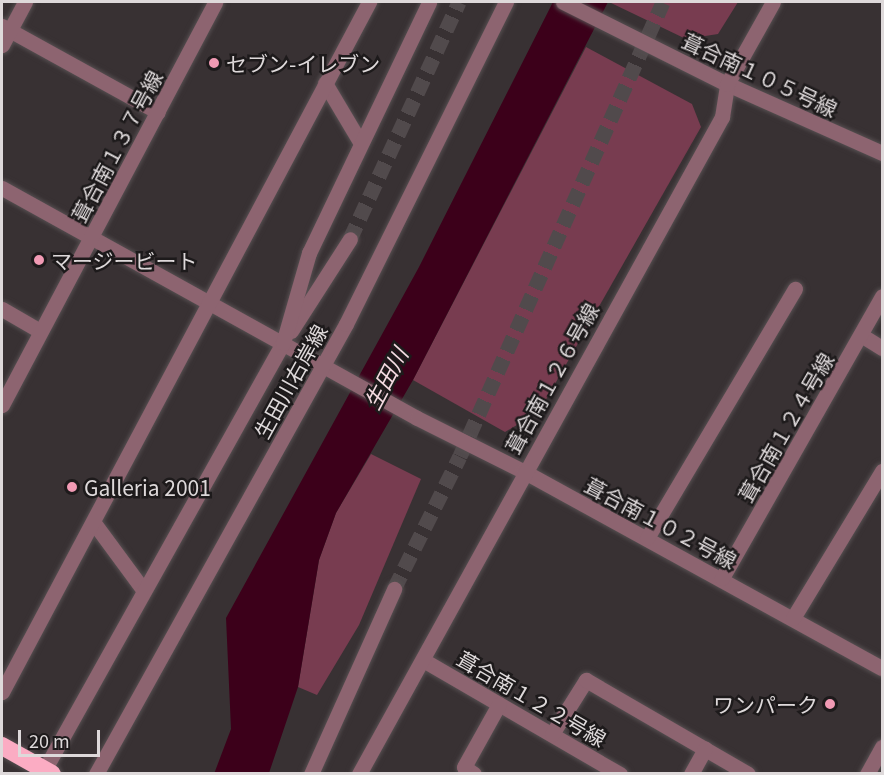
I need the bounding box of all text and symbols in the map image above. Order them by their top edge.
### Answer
street label: 葺合南１０５号線 [679,27,841,121]
place label: セブン-イレブン [226,50,380,76]
marker: セブン-イレブン [207,56,221,70]
street label: 葺合南１３７号線 [65,66,167,226]
place label: マージービート [51,247,198,273]
marker: マージービート [32,253,46,267]
street label: 葺合南１２６号線 [499,298,603,458]
street label: 生田川右岸線 [248,320,332,442]
water label: 生田川 [358,343,412,413]
street label: 葺合南１２４号線 [732,348,838,506]
street label: 葺合南１０２号線 [581,471,741,573]
place label: Galleria 2001 [84,474,211,500]
marker: Galleria 2001 [65,480,79,494]
street label: 葺合南１２２号線 [453,645,611,751]
place label: ワンパーク [713,691,818,717]
marker: ワンパーク [823,697,837,711]
scale bar [21,718,104,756]
text: 20 m [29,727,70,753]

